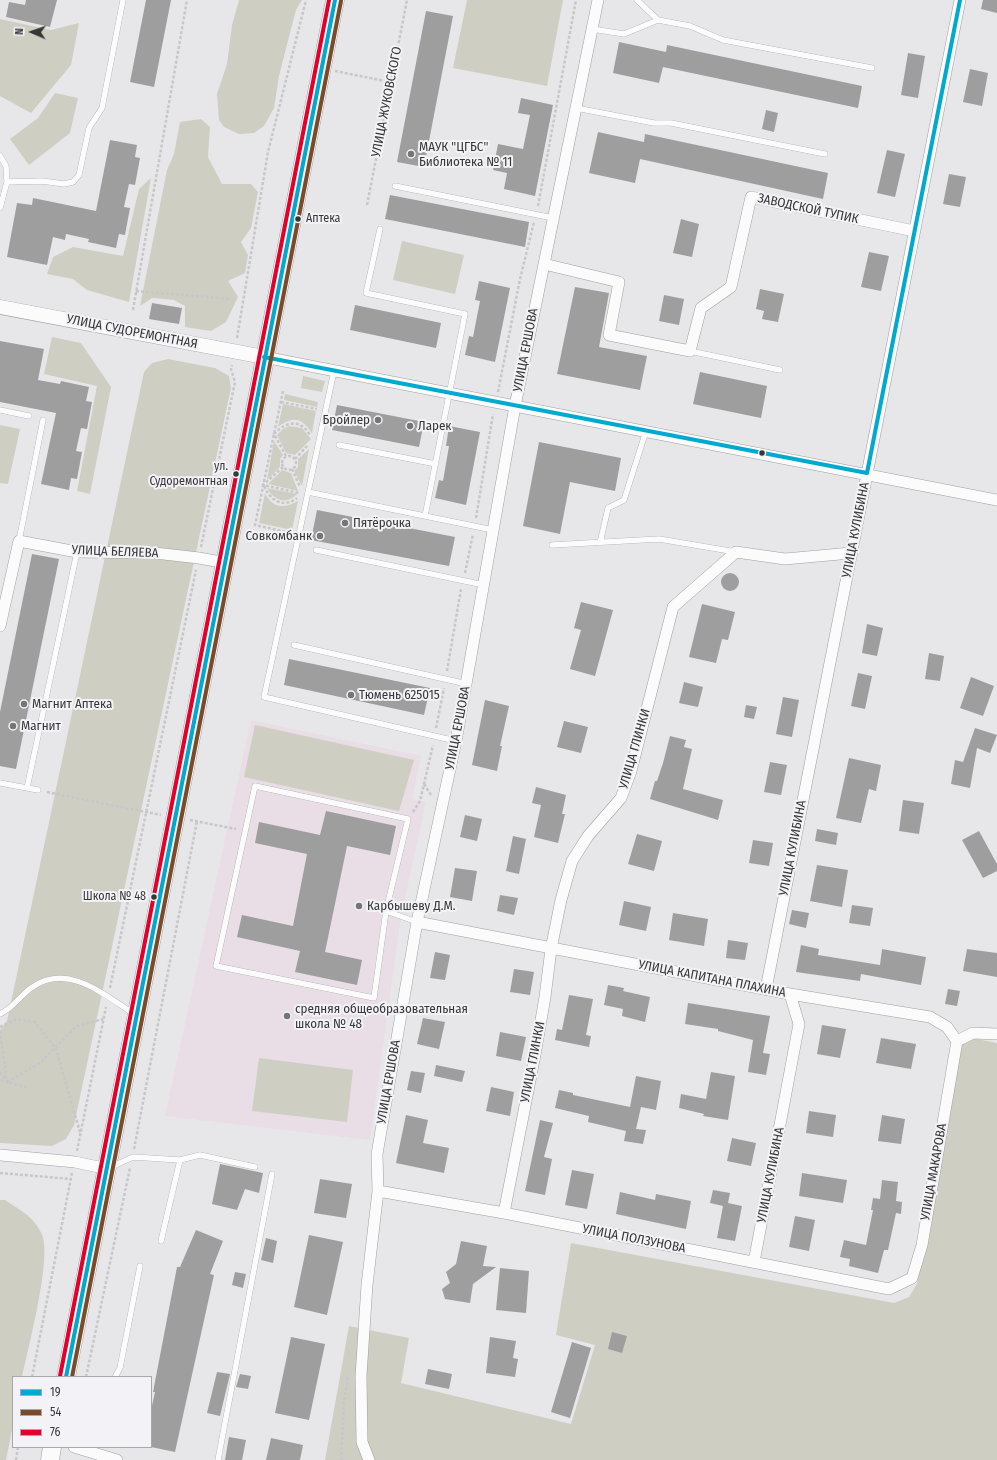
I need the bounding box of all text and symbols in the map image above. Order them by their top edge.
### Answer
north arrow [12,12,52,52]
text: N [13,28,26,35]
street label: УЛИЦА ЖУКОВСКОГО [369,45,405,159]
place label: МАУК "ЦГБС" Библиотека № 11 [419,139,512,170]
marker: МАУК "ЦГБС" Библиотека № 11 [406,149,416,159]
street label: ЗАВОДСКОЙ ТУПИК [756,191,860,227]
place label: Аптека [306,212,340,226]
marker: Аптека [293,214,303,224]
street label: УЛИЦА ЕРШОВА [510,307,542,393]
street label: УЛИЦА СУДОРЕМОНТНАЯ [65,312,199,352]
place label: Бройлер [322,412,370,428]
marker: Бройлер [373,415,383,425]
place label: Ларек [418,418,451,434]
marker: Ларек [405,421,415,431]
unlabelled marker [757,448,767,458]
place label: ул. Судоремонтная [150,460,228,488]
marker: ул. Судоремонтная [231,469,241,479]
street label: УЛИЦА КУЛИБИНА [839,481,873,579]
place label: Пятёрочка [353,515,411,531]
marker: Пятёрочка [340,518,350,528]
place label: Совкомбанк [246,528,312,544]
marker: Совкомбанк [315,531,325,541]
street label: УЛИЦА БЕЛЯЕВА [71,543,159,561]
street label: УЛИЦА ЕРШОВА [442,685,474,771]
place label: Тюмень 625015 [359,687,440,703]
marker: Тюмень 625015 [346,690,356,700]
place label: Магнит Аптека [32,696,112,712]
marker: Магнит Аптека [19,699,29,709]
street label: УЛИЦА ГЛИНКИ [616,707,654,791]
place label: Магнит [21,718,61,734]
marker: Магнит [8,721,18,731]
street label: УЛИЦА КУЛИБИНА [776,799,810,897]
place label: Школа № 48 [83,890,146,904]
marker: Школа № 48 [149,892,159,902]
place label: Карбышеву Д.М. [367,898,455,914]
marker: Карбышеву Д.М. [354,901,364,911]
street label: УЛИЦА КАПИТАНА ПЛАХИНА [637,957,787,1001]
place label: средняя общеобразовательная школа № 48 [295,1001,468,1032]
marker: средняя общеобразовательная школа № 48 [282,1011,292,1021]
street label: УЛИЦА ГЛИНКИ [517,1020,549,1104]
street label: УЛИЦА ЕРШОВА [374,1039,404,1125]
street label: УЛИЦА МАКАРОВА [918,1122,950,1222]
street label: УЛИЦА КУЛИБИНА [754,1126,788,1224]
street label: УЛИЦА ПОЛЗУНОВА [581,1221,687,1257]
legend [12,1376,152,1448]
text: 19 [50,1385,61,1399]
text: 54 [50,1405,61,1419]
text: 76 [50,1425,61,1439]

